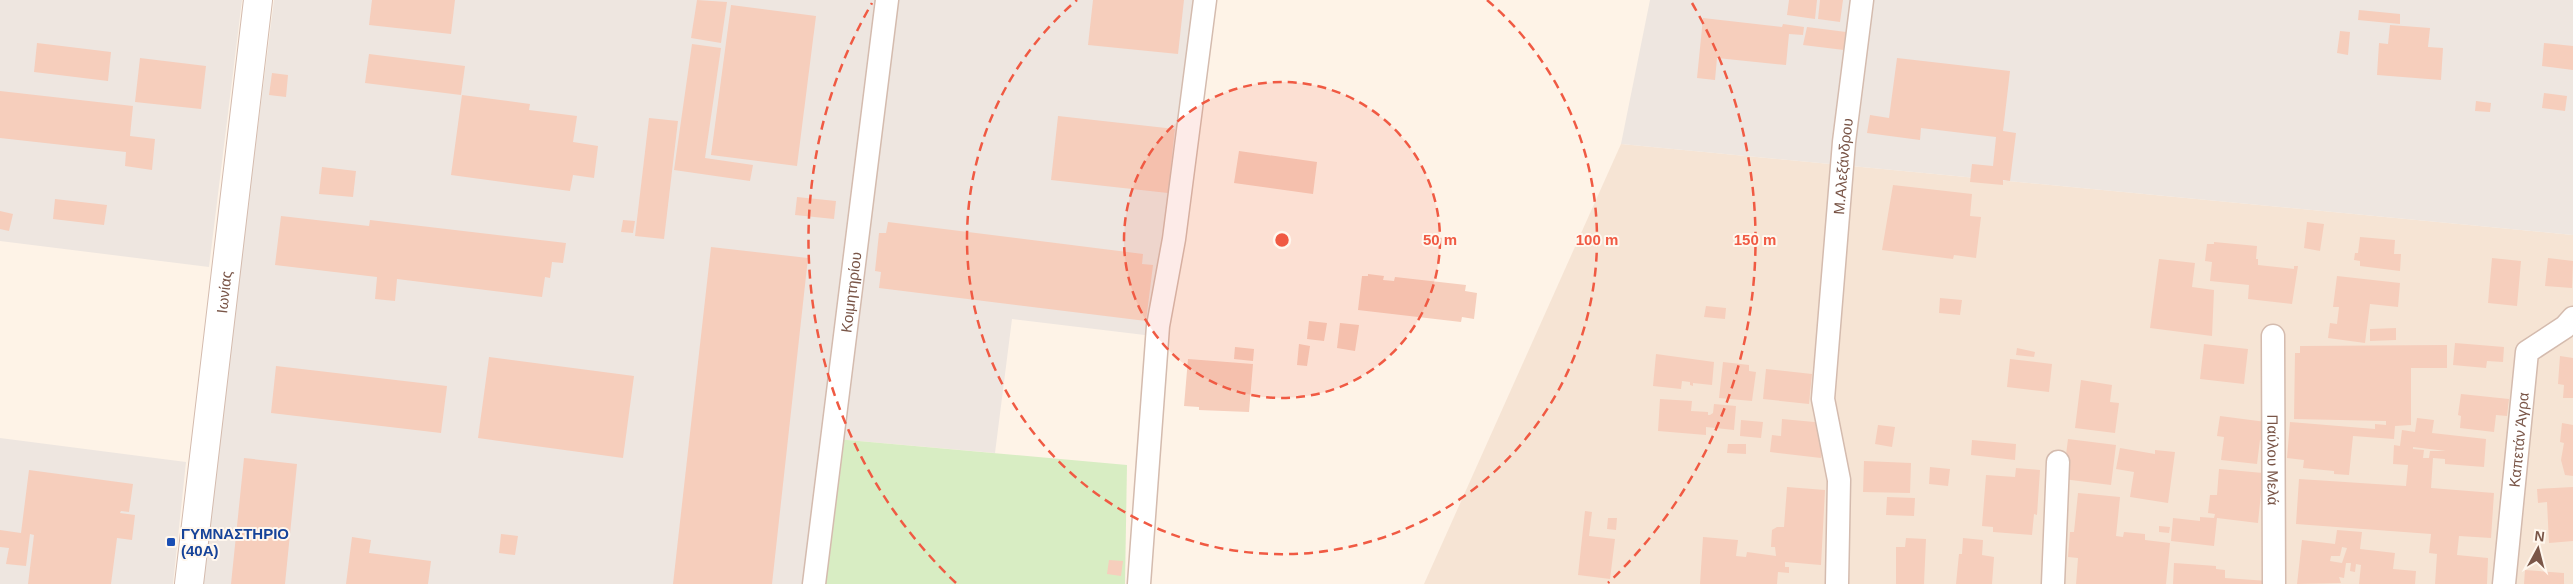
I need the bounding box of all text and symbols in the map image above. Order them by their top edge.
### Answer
street label: Μ.Αλεξάνδρου [1830,117,1855,215]
centre of rings [1273,231,1291,249]
text: 50 m [1423,231,1457,248]
text: 100 m [1576,231,1618,248]
text: 150 m [1734,231,1776,248]
street label: Κοιμητηρίου [837,251,864,334]
street label: Ιωνίας [213,270,234,314]
street label: Καπετάν Άγρα [2505,391,2531,488]
street label: Παύλου Μελά [2265,415,2282,506]
north arrow [2513,524,2563,574]
place label: ΓΥΜΝΑΣΤΗΡΙΟ (40Α) [181,525,289,559]
text: N [2534,528,2546,545]
marker: ΓΥΜΝΑΣΤΗΡΙΟ (40Α) [165,536,177,548]

